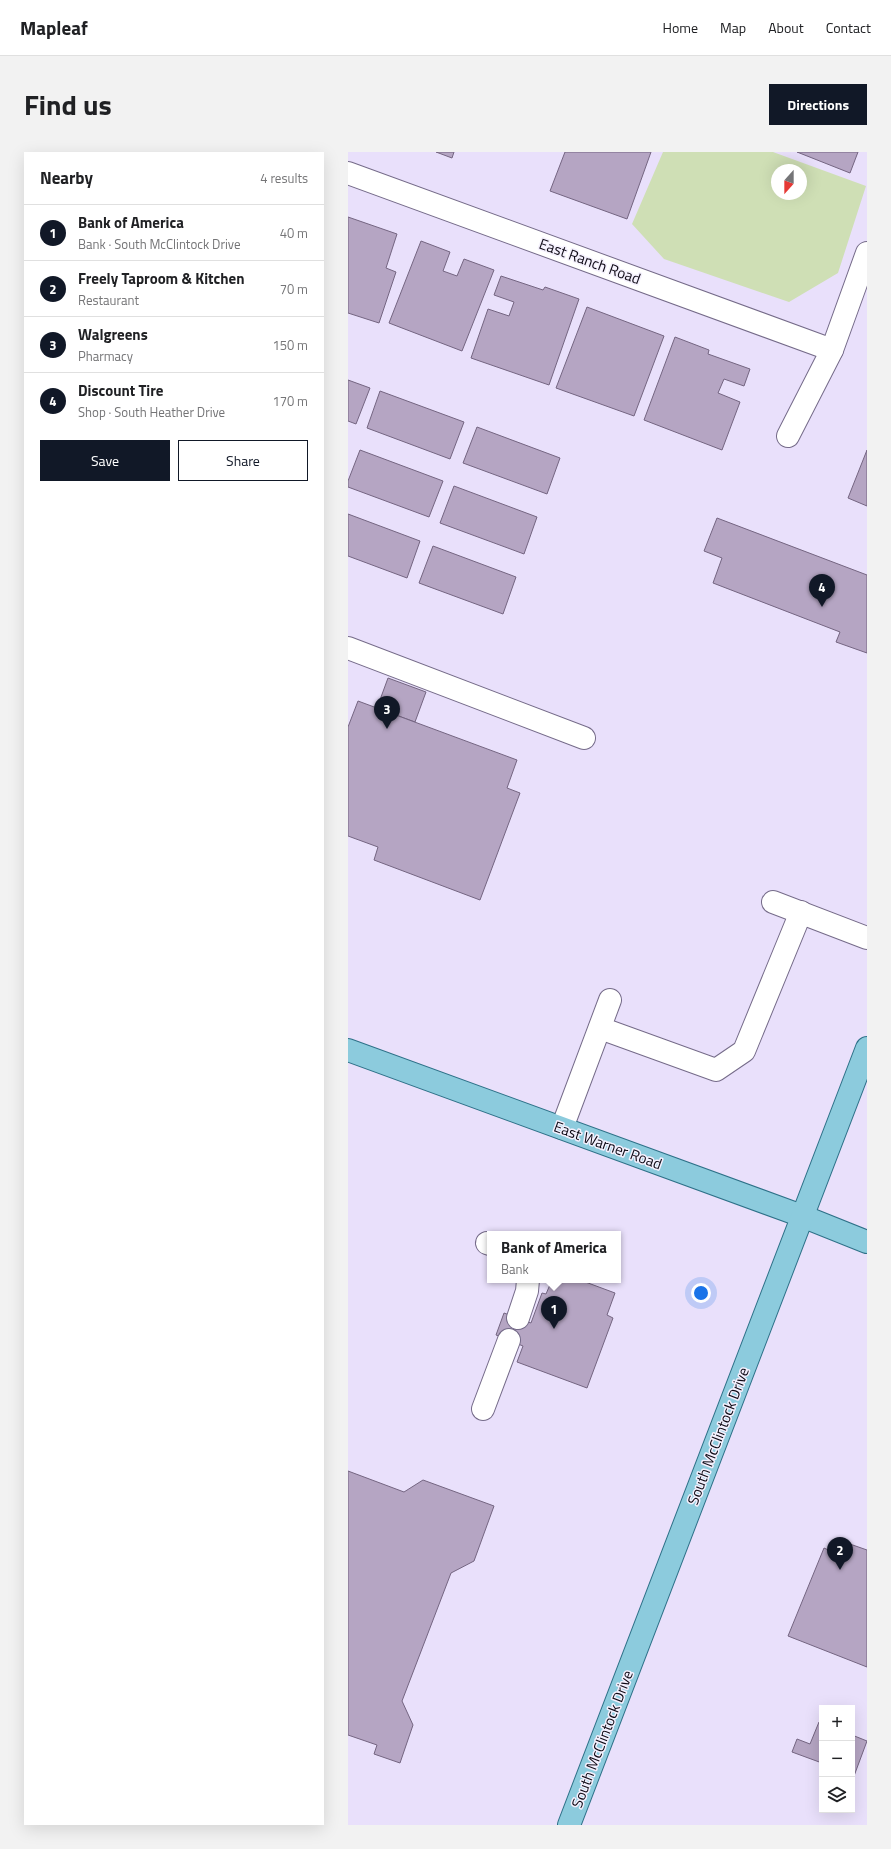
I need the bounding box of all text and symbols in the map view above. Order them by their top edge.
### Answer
text: Mapleaf [20,13,88,42]
text: Home [663,17,698,38]
text: Map [720,17,746,38]
text: About [768,17,804,38]
text: Contact [826,17,871,38]
text: Find us [24,83,112,126]
button: Directions [769,84,867,125]
north arrow [771,164,807,200]
text: Nearby [40,165,93,191]
text: 4 results [260,168,308,188]
text: Bank of America [78,211,184,234]
text: 1 [49,223,57,243]
text: 40 m [280,223,308,243]
street label: East Ranch Road [536,232,644,290]
text: Bank · South McClintock Drive [78,234,241,254]
text: Freely Taproom & Kitchen [78,267,244,290]
text: 2 [49,279,57,299]
text: 70 m [280,279,308,299]
text: Restaurant [78,290,139,310]
text: Walgreens [78,323,148,346]
text: 3 [49,335,57,355]
text: 150 m [272,335,308,355]
text: Pharmacy [78,346,133,366]
text: Discount Tire [78,379,163,402]
text: 4 [49,391,57,411]
text: 170 m [272,391,308,411]
text: Shop · South Heather Drive [78,402,225,422]
button: Save [40,440,170,481]
button: Share [178,440,308,481]
pin: 4 [809,574,835,607]
pin: 3 [374,696,400,729]
street label: East Warner Road [551,1115,665,1175]
popup [487,1231,621,1283]
text: Bank of America [501,1236,607,1259]
text: Bank [501,1259,529,1279]
your location [691,1283,711,1303]
pin: 1 [541,1296,567,1329]
street label: South McClintock Drive [681,1364,755,1508]
pin: 2 [827,1537,853,1570]
street label: South McClintock Drive [565,1667,639,1811]
map controls [819,1705,855,1813]
button: + [819,1705,855,1741]
button: − [819,1741,855,1777]
button: layers [819,1777,855,1813]

